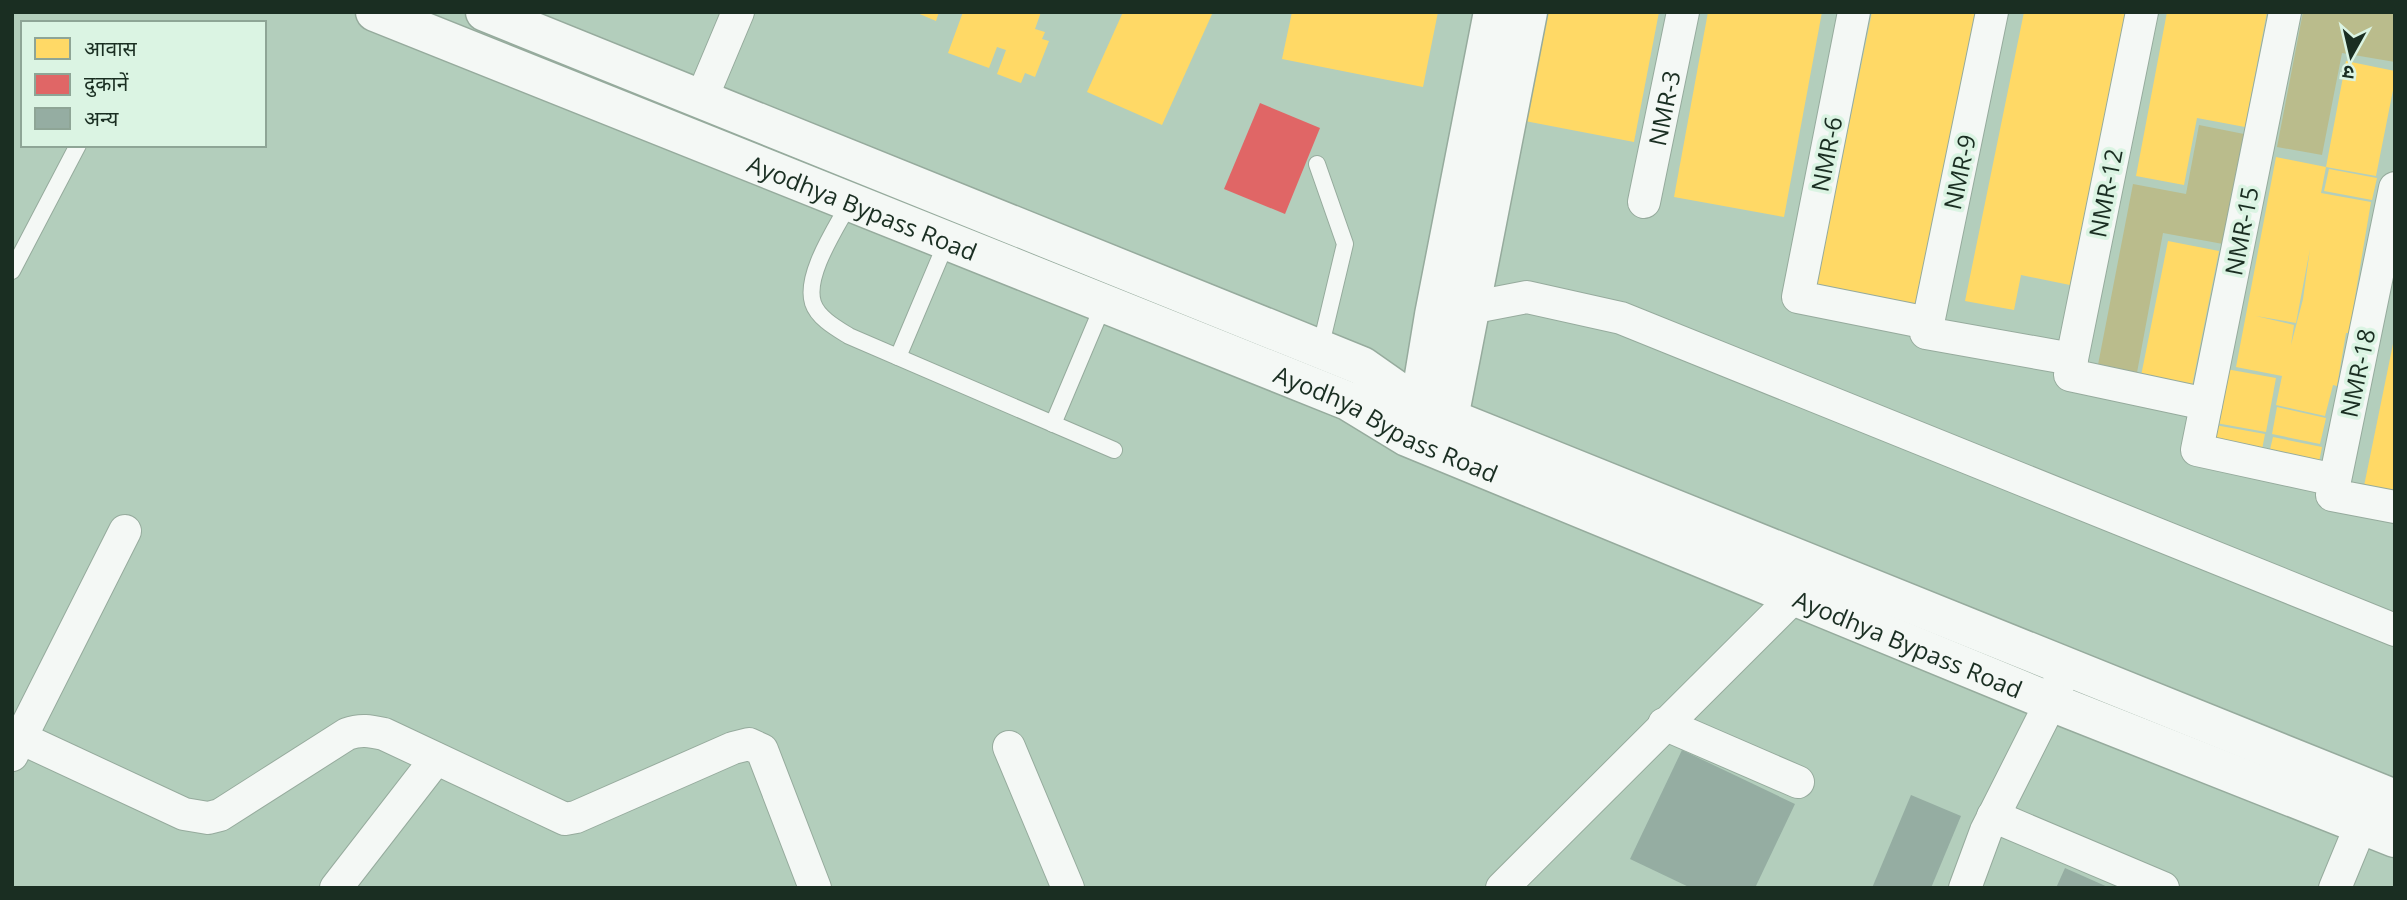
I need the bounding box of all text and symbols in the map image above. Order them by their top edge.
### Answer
legend [21,21,266,147]
north arrow [2316,21,2386,91]
text: आवास [84,34,138,62]
text: उ [2340,59,2356,86]
street label: NMR-3 [1640,67,1687,148]
text: दुकानें [84,69,129,98]
text: अन्य [84,104,119,132]
street label: NMR-6 [1803,114,1849,194]
street label: NMR-9 [1935,131,1983,213]
street label: Ayodhya Bypass Road [743,146,982,268]
street label: NMR-12 [2080,146,2130,240]
street label: NMR-15 [2216,184,2266,278]
street label: NMR-18 [2332,326,2382,420]
street label: Ayodhya Bypass Road [1269,357,1503,489]
street label: Ayodhya Bypass Road [1789,581,2028,705]

